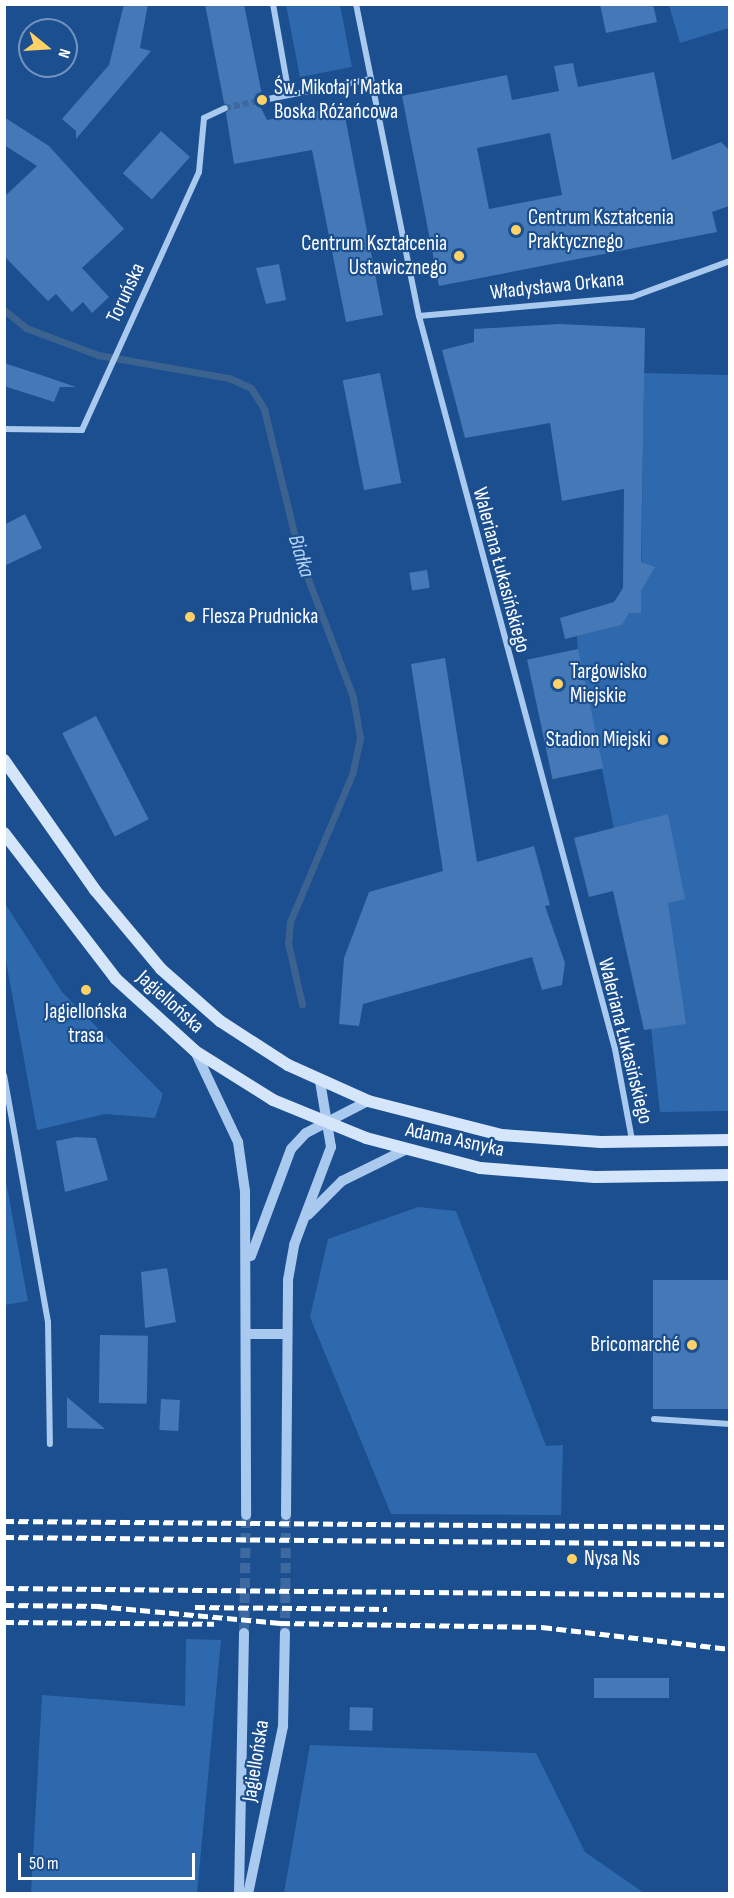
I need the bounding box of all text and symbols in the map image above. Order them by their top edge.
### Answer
north arrow [18,18,78,78]
text: N [53,46,74,60]
place label: Św. Mikołaj i Matka Boska Różańcowa [274,75,403,125]
marker: Św. Mikołaj i Matka Boska Różańcowa [255,93,269,107]
place label: Centrum Kształcenia Praktycznego [528,205,674,255]
marker: Centrum Kształcenia Praktycznego [509,223,523,237]
place label: Centrum Kształcenia Ustawicznego [301,231,447,281]
marker: Centrum Kształcenia Ustawicznego [452,249,466,263]
street label: Toruńska [101,259,151,327]
street label: Władysława Orkana [489,266,625,306]
street label: Waleriana Łukasińskiego [467,485,535,655]
water label: Białka [282,531,320,581]
place label: Flesza Prudnicka [202,604,318,630]
marker: Flesza Prudnicka [183,610,197,624]
place label: Targowisko Miejskie [570,659,647,709]
marker: Targowisko Miejskie [551,677,565,691]
place label: Stadion Miejski [546,727,651,753]
marker: Stadion Miejski [656,733,670,747]
street label: Waleriana Łukasińskiego [592,955,658,1127]
street label: Jagiellońska [131,965,209,1039]
marker: Jagiellońska trasa [79,983,93,997]
place label: Jagiellońska trasa [45,999,127,1049]
street label: Adama Asnyka [403,1117,507,1163]
place label: Bricomarché [591,1332,680,1358]
marker: Bricomarché [685,1338,699,1352]
place label: Nysa Ns [584,1546,640,1572]
marker: Nysa Ns [565,1552,579,1566]
street label: Jagiellońska [237,1718,275,1804]
scale bar [21,1841,198,1879]
text: 50 m [29,1853,59,1874]

